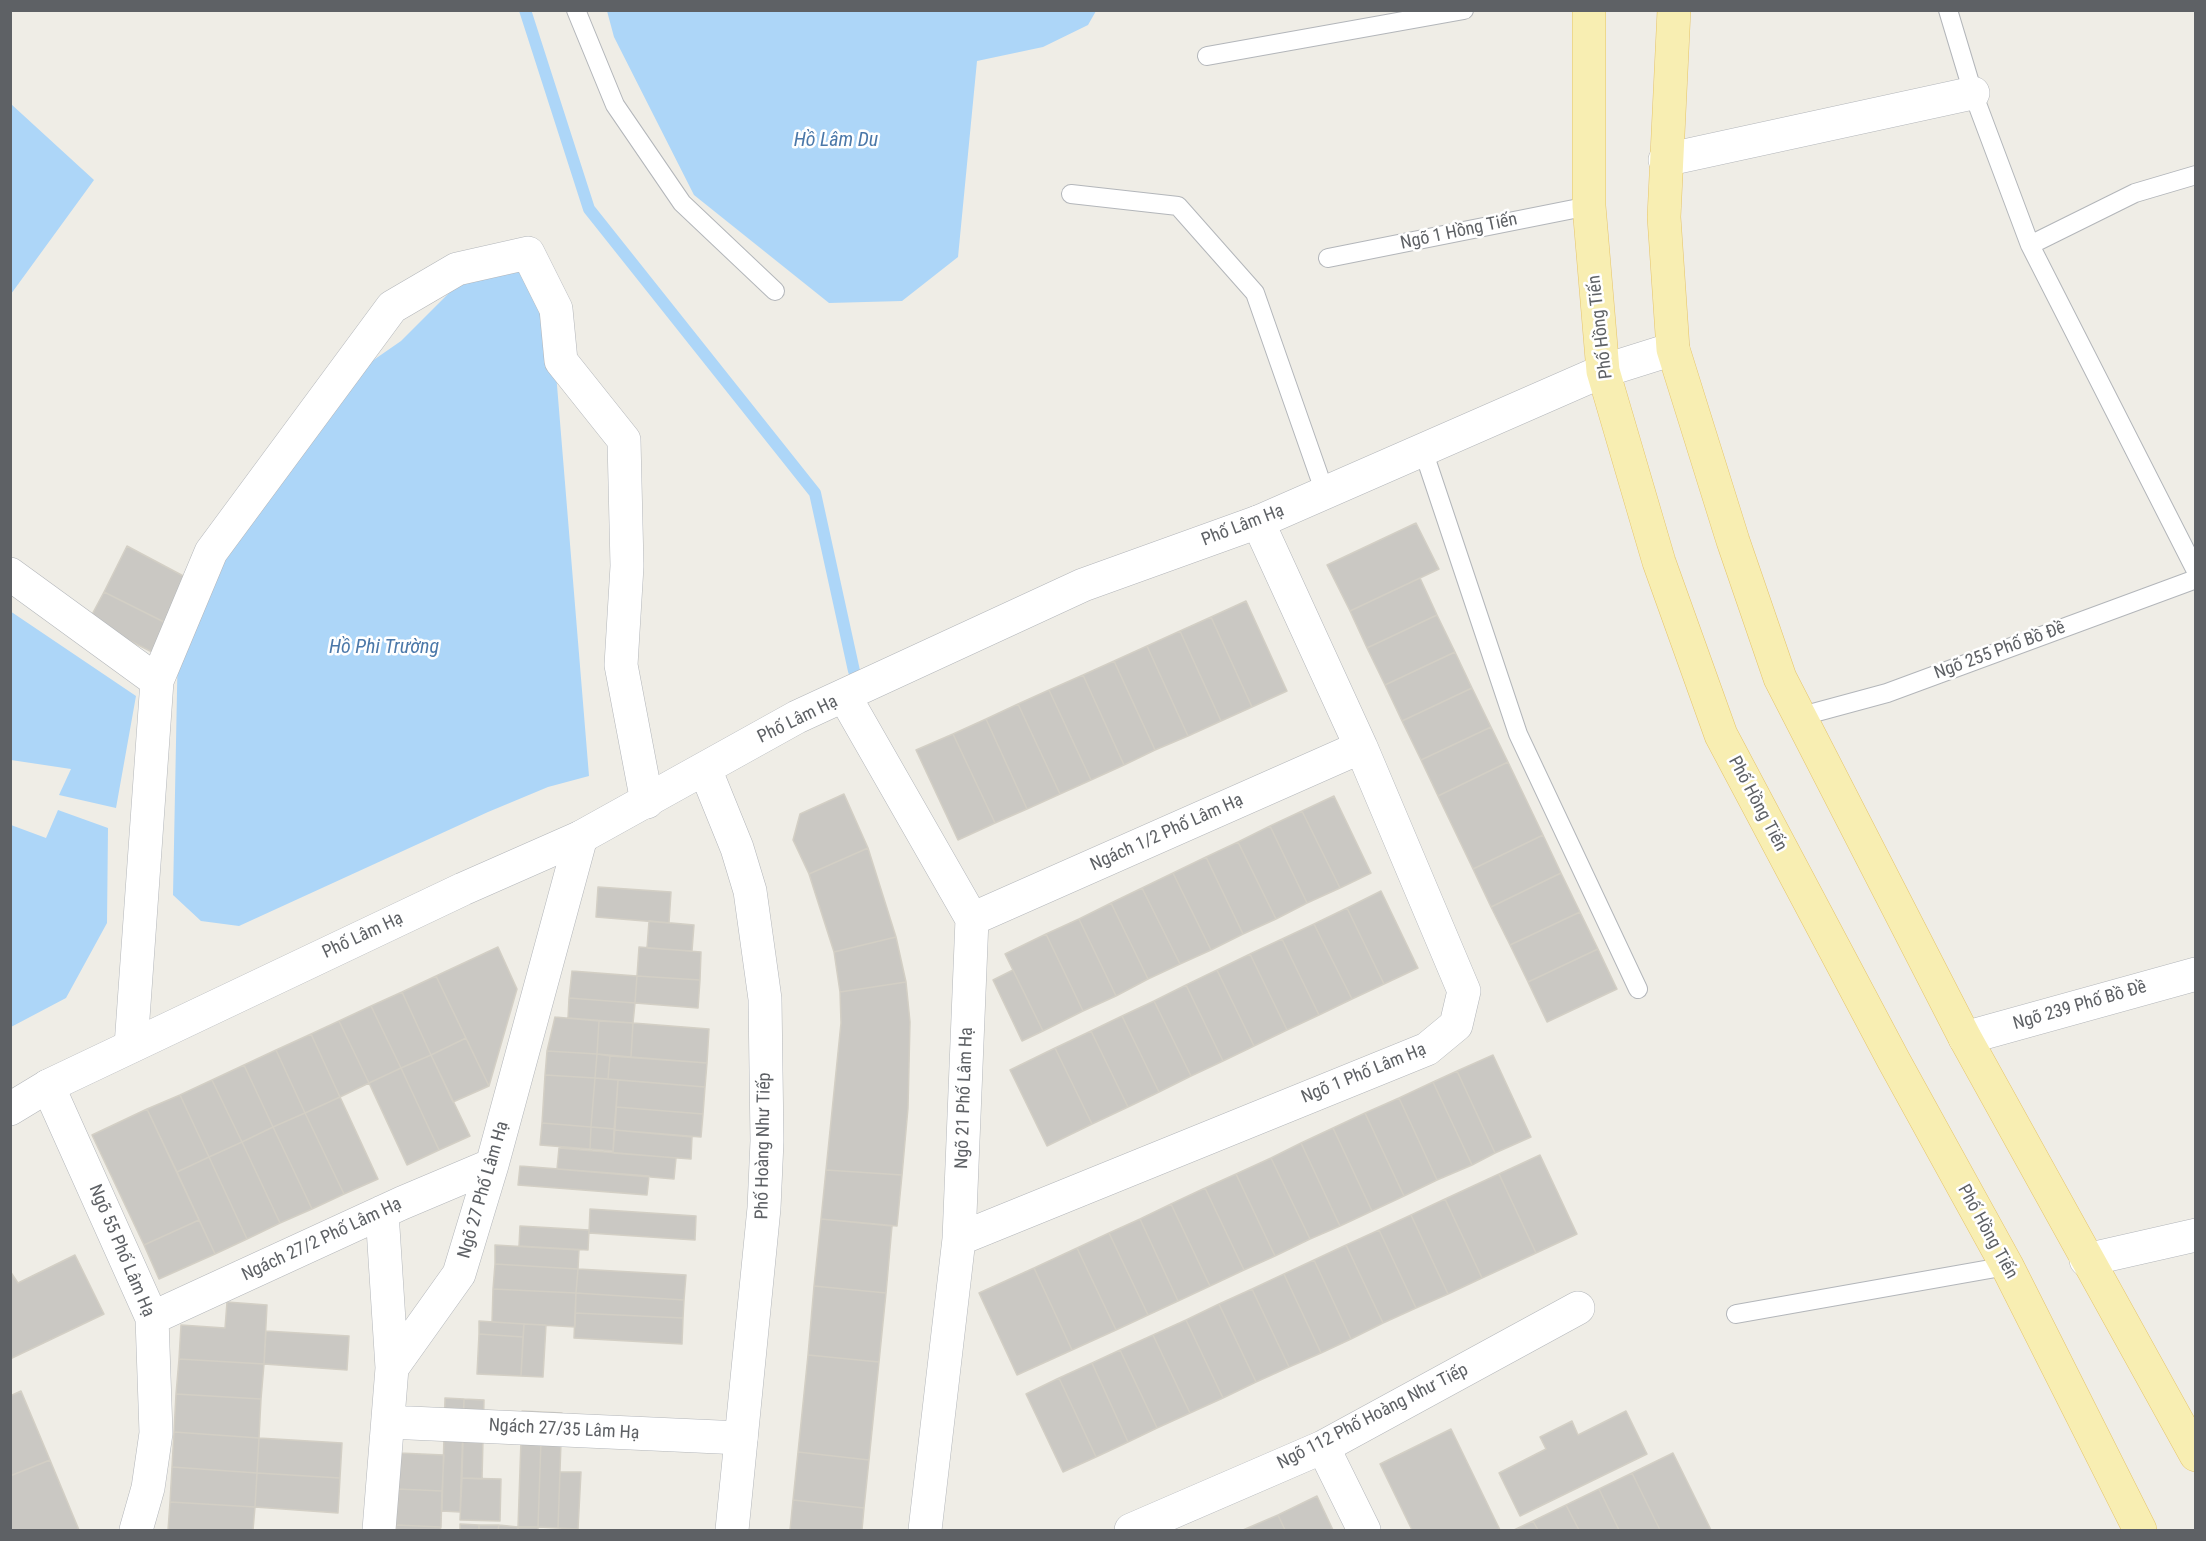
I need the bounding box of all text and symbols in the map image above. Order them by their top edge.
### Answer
water label: Hồ Lâm Du [794,129,878,153]
street label: Ngõ 1 Hồng Tiến [1399,209,1519,255]
street label: Phố Hồng Tiến [1584,274,1618,380]
street label: Phố Lâm Hạ [1199,500,1287,552]
street label: Ngõ 255 Phố Bồ Đề [1932,617,2068,685]
water label: Hồ Phi Trường [329,636,439,660]
street label: Phố Lâm Hạ [754,691,842,749]
street label: Phố Hồng Tiến [1723,753,1791,855]
street label: Ngách 1/2 Phố Lâm Hạ [1087,790,1247,876]
street label: Phố Lâm Hạ [319,908,407,964]
street label: Ngõ 239 Phố Bồ Đề [2011,977,2149,1035]
street label: Ngõ 21 Phố Lâm Hạ [952,1027,978,1169]
street label: Ngõ 1 Phố Lâm Hạ [1298,1039,1430,1109]
street label: Phố Hoàng Như Tiếp [752,1072,776,1220]
street label: Ngõ 27 Phố Lâm Hạ [454,1119,514,1261]
street label: Phố Hồng Tiến [1952,1181,2022,1283]
street label: Ngõ 55 Phố Lâm Hạ [83,1182,159,1320]
street label: Ngách 27/2 Phố Lâm Hạ [239,1193,405,1287]
street label: Ngõ 112 Phố Hoàng Như Tiếp [1274,1359,1472,1475]
street label: Ngách 27/35 Lâm Hạ [488,1415,640,1445]

